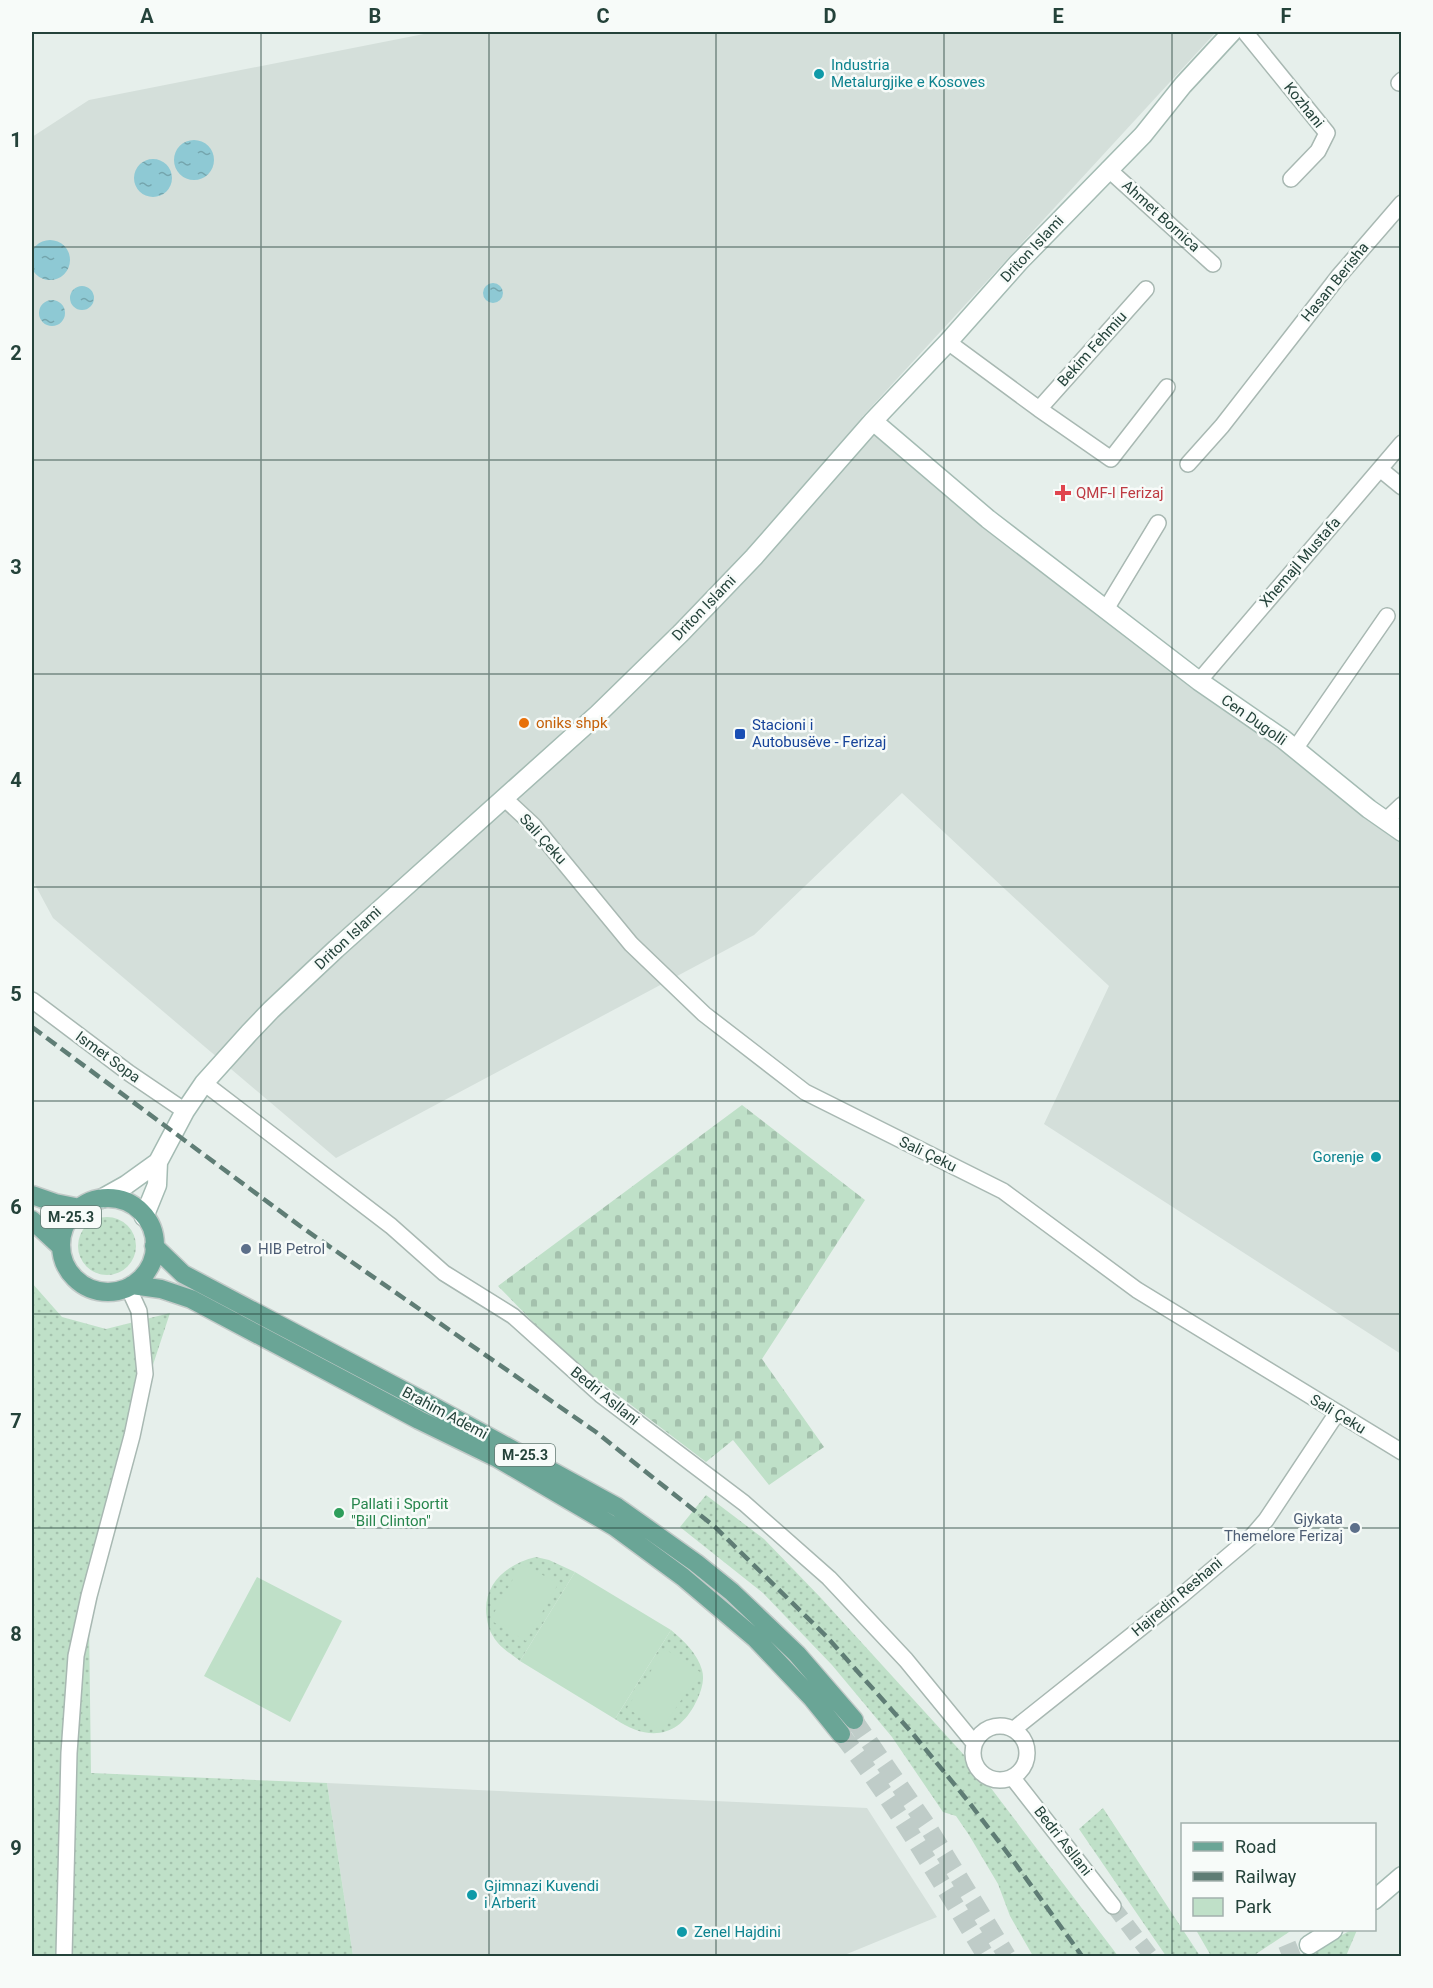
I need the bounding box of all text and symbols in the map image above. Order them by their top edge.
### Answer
text: A [140,4,154,28]
text: B [369,4,381,28]
text: C [596,4,610,28]
text: D [824,4,837,28]
text: E [1052,4,1064,28]
text: F [1281,4,1292,28]
place label: Industria Metalurgjike e Kosoves [831,56,985,91]
marker: Industria Metalurgjike e Kosoves [812,67,826,81]
street label: Kozhani [1280,79,1328,131]
text: 1 [10,128,22,152]
street label: Ahmet Bornica [1118,176,1204,256]
street label: Driton Islami [997,212,1067,286]
street label: Hasan Berisha [1297,239,1373,325]
street label: Bekim Fehmiu [1054,308,1130,390]
text: 2 [10,341,22,365]
marker: QMF-I Ferizaj [1054,484,1072,502]
place label: QMF-I Ferizaj [1076,484,1164,502]
street label: Xhemajl Mustafa [1256,513,1344,611]
text: 3 [10,555,22,579]
street label: Driton Islami [668,571,740,645]
street label: Cen Dugolli [1218,691,1290,749]
place label: oniks shpk [536,714,608,732]
marker: oniks shpk [517,716,531,730]
place label: Stacioni i Autobusëve - Ferizaj [752,716,886,751]
marker: Stacioni i Autobusëve - Ferizaj [733,727,747,741]
text: 4 [10,768,22,792]
street label: Sali Çeku [516,810,570,868]
street label: Driton Islami [311,903,385,973]
text: 5 [10,982,22,1006]
street label: Ismet Sopa [72,1027,144,1087]
street label: Sali Çeku [896,1132,960,1176]
place label: Gorenje [1313,1148,1364,1166]
marker: Gorenje [1369,1150,1383,1164]
text: 6 [10,1195,22,1219]
road number: M-25.3 [41,1206,101,1228]
place label: HIB Petrol [258,1240,325,1258]
marker: HIB Petrol [239,1242,253,1256]
street label: Bedri Asllani [567,1363,643,1429]
street label: Brahim Ademi [399,1383,491,1443]
street label: Sali Çeku [1307,1390,1369,1438]
text: 7 [10,1409,22,1433]
road number: M-25.3 [495,1444,555,1466]
place label: Pallati i Sportit "Bill Clinton" [351,1495,449,1530]
marker: Pallati i Sportit "Bill Clinton" [332,1506,346,1520]
place label: Gjykata Themelore Ferizaj [1224,1510,1343,1545]
marker: Gjykata Themelore Ferizaj [1348,1521,1362,1535]
street label: Hajredin Reshani [1128,1554,1226,1640]
text: 8 [10,1622,22,1646]
street label: Bedri Asllani [1030,1803,1096,1879]
legend [1181,1823,1376,1931]
text: 9 [10,1836,22,1860]
text: Road [1235,1836,1276,1857]
text: Railway [1235,1866,1297,1887]
place label: Gjimnazi Kuvendi i Arberit [484,1877,599,1912]
marker: Gjimnazi Kuvendi i Arberit [465,1888,479,1902]
text: Park [1235,1896,1272,1917]
place label: Zenel Hajdini [694,1923,781,1941]
marker: Zenel Hajdini [675,1925,689,1939]

